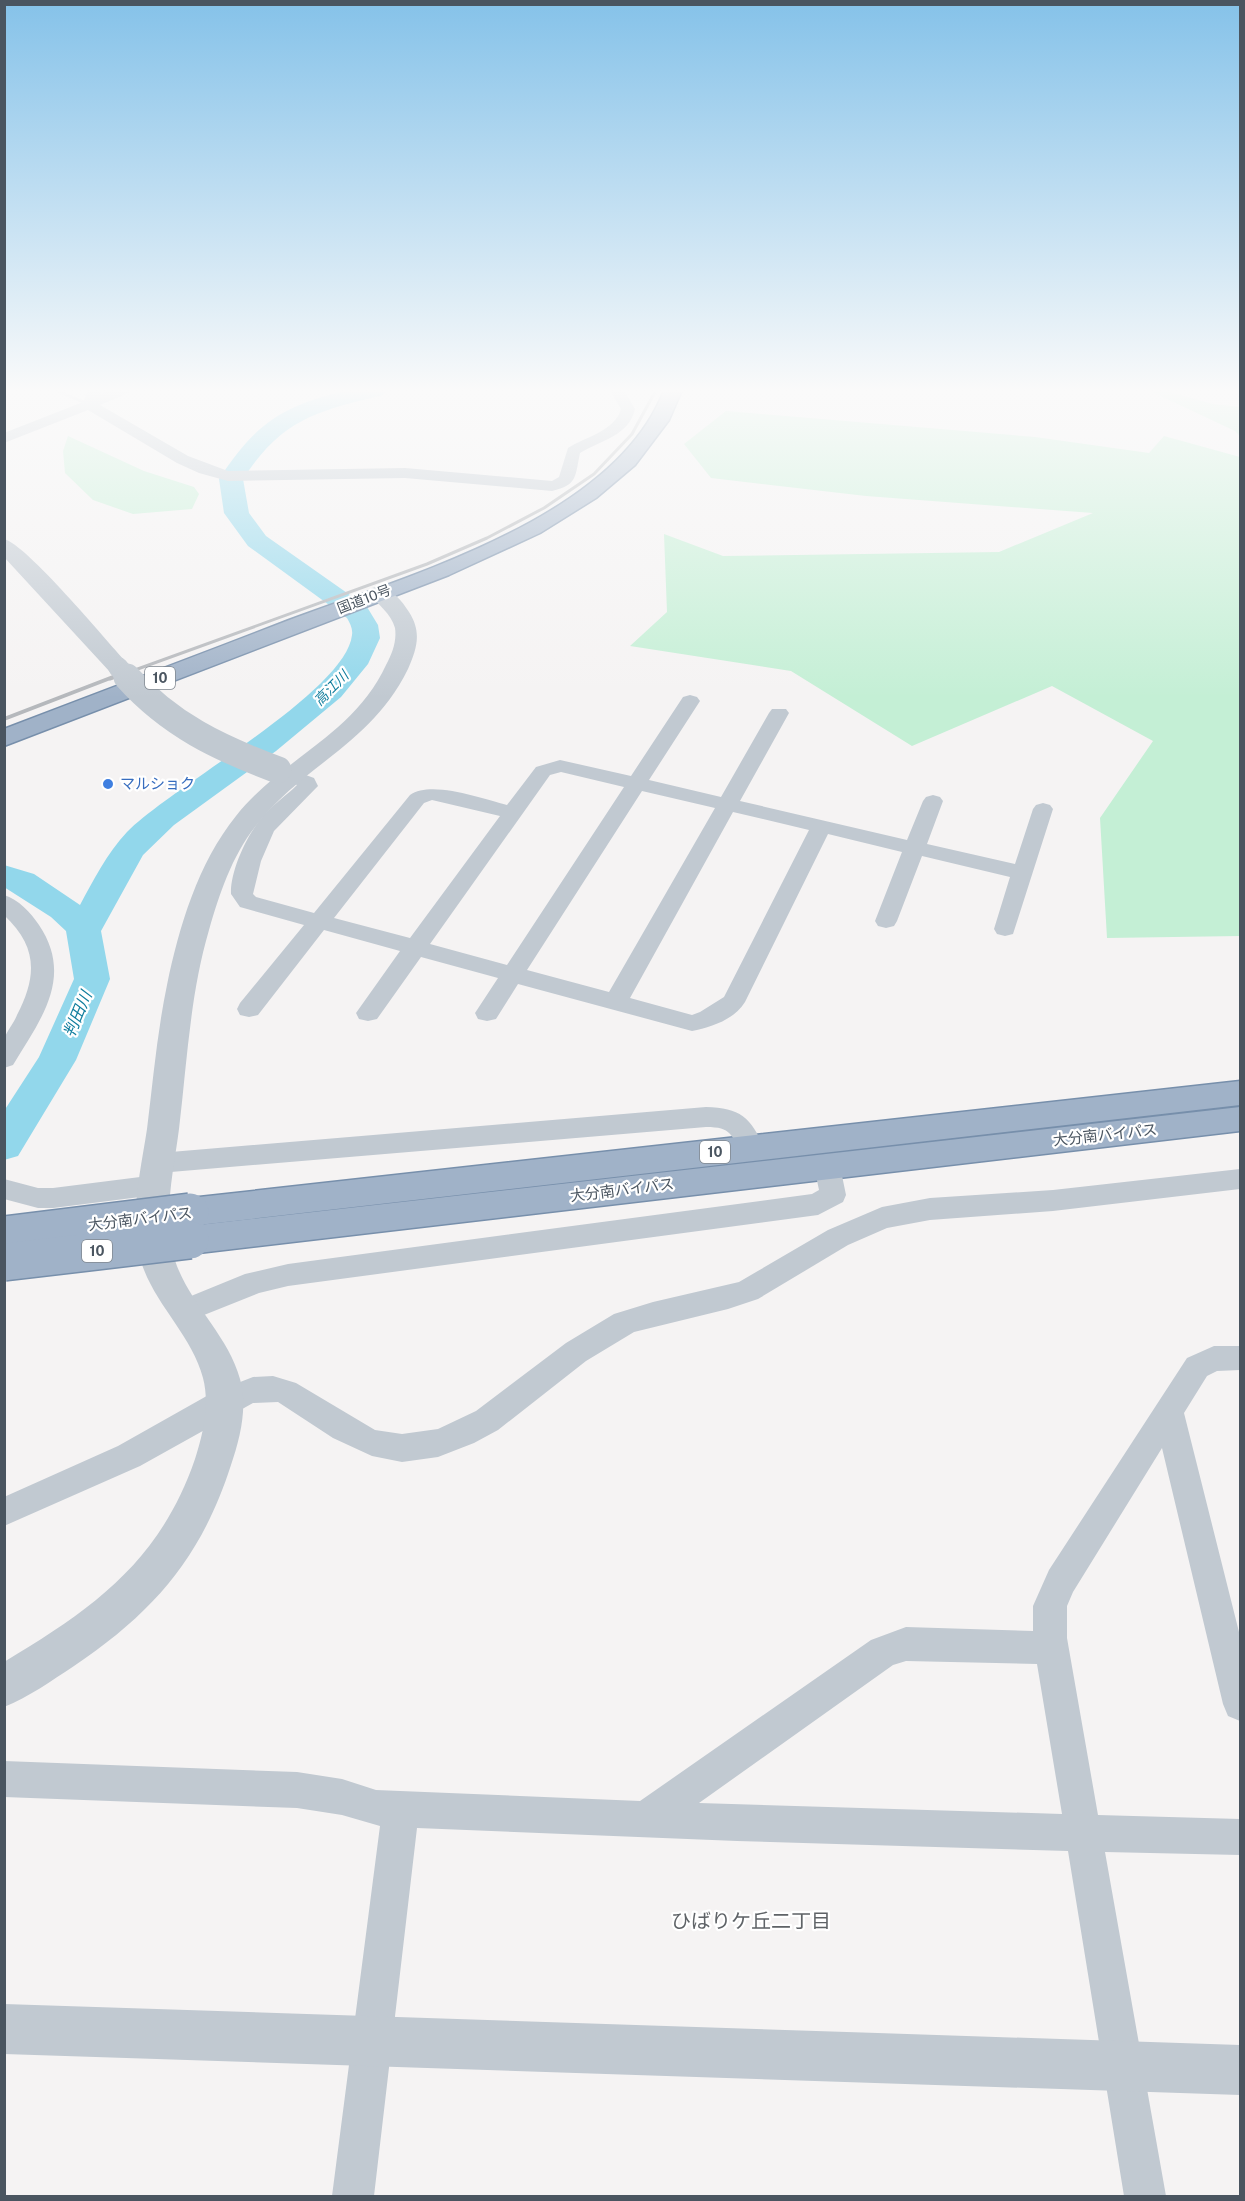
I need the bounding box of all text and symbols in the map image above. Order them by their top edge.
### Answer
street label: 国道10号 [335,581,393,617]
water label: 高江川 [310,666,353,709]
road number: 10 [145,667,175,689]
place label: マルショク [120,775,195,792]
marker: マルショク [101,777,115,791]
water label: 判田川 [59,987,96,1040]
street label: 大分南バイパス [1052,1121,1158,1148]
road number: 10 [700,1141,730,1163]
street label: 大分南バイパス [569,1175,675,1204]
street label: 大分南バイパス [87,1204,193,1233]
road number: 10 [82,1240,112,1262]
district label: ひばりケ丘二丁目 [671,1909,831,1933]

